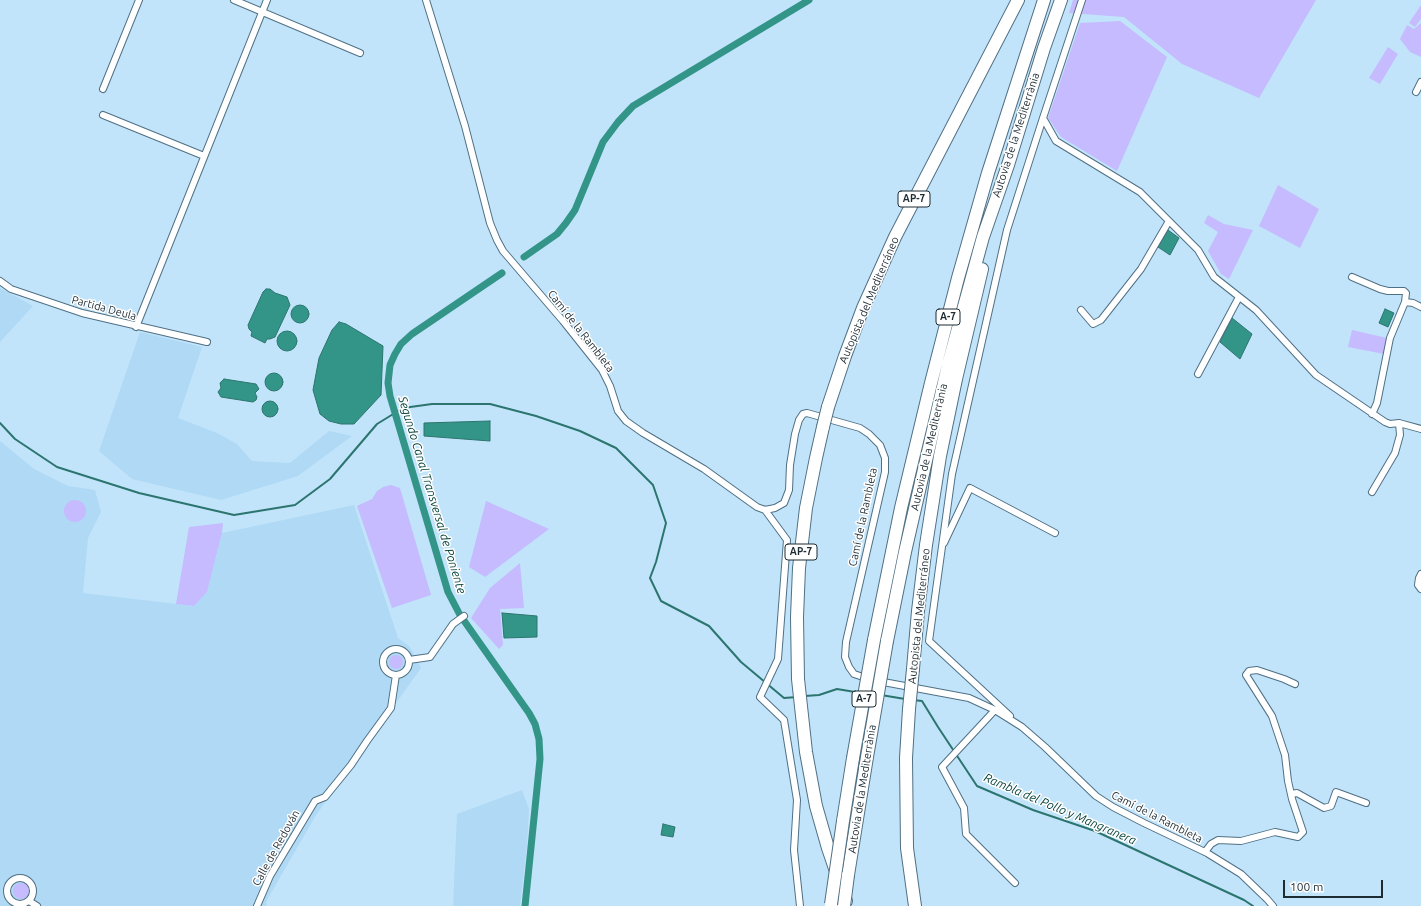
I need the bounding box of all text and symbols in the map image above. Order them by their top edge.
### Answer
street label: Autovia de la Mediterrània [990,71,1042,199]
road number: AP-7 [898,191,930,207]
street label: Autopista del Mediterráneo [836,235,902,365]
street label: Camí de la Rambleta [545,287,617,375]
street label: Partida Deula [70,293,138,323]
road number: A-7 [936,309,960,325]
street label: Autovia de la Mediterrània [908,382,950,512]
water label: Segundo Canal Transversal de Poniente [395,395,469,595]
street label: Camí de la Rambleta [846,466,880,568]
road number: AP-7 [785,544,817,560]
street label: Autopista del Mediterráneo [905,548,933,684]
road number: A-7 [852,691,876,707]
street label: Autovia de la Mediterrània [845,724,879,854]
water label: Rambla del Pollo y Mangranera [982,770,1138,848]
street label: Camí de la Rambleta [1109,788,1205,846]
street label: Calle de Redován [250,808,302,888]
scale bar [1285,872,1385,898]
text: 100 m [1290,880,1323,893]

